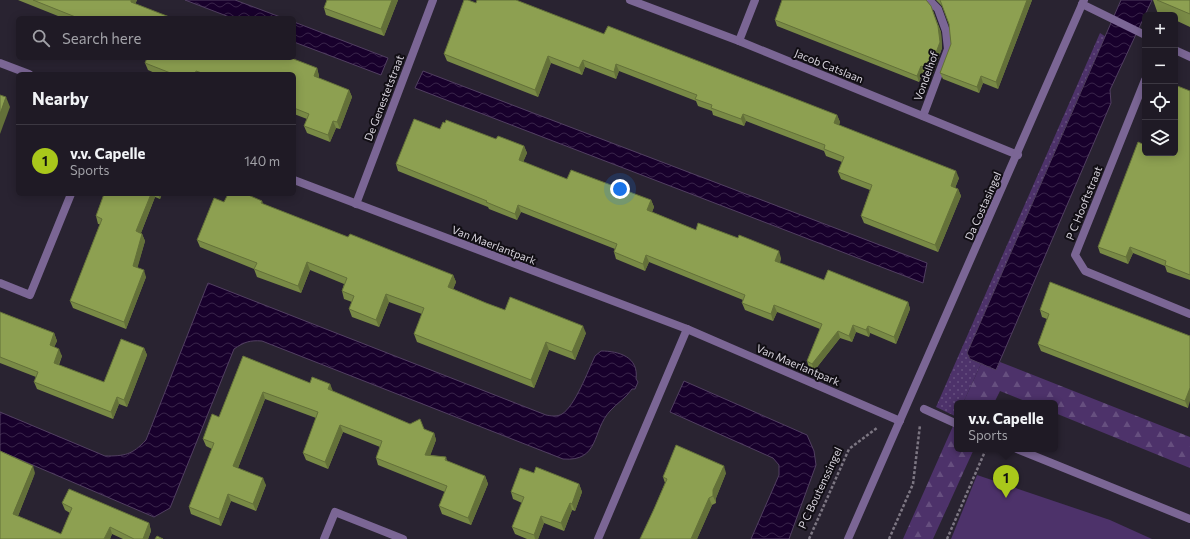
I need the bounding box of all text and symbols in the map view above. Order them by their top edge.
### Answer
map controls [1142,12,1178,156]
button: + [1142,12,1178,48]
search box [16,16,296,60]
icon: search [30,27,52,49]
text: Search here [62,29,141,47]
street label: Jacob Catslaan [793,46,865,86]
button: − [1142,48,1178,84]
street label: Vondelhof [911,49,941,102]
street label: De Genestetstraat [361,52,406,143]
button: locate [1142,84,1178,120]
text: Nearby [32,88,89,109]
button: layers [1142,120,1178,156]
text: v.v. Capelle [70,144,145,162]
text: 1 [42,153,48,169]
text: 140 m [244,153,280,169]
text: Sports [70,162,110,178]
street label: P C Hooftstraat [1063,163,1104,242]
street label: Da Costasingel [962,169,1003,242]
your location [610,179,630,199]
street label: Van Maerlantpark [450,222,538,267]
street label: Van Maerlantpark [754,341,842,388]
popup [954,400,1058,452]
text: v.v. Capelle [968,409,1044,427]
text: Sports [968,427,1008,443]
street label: P C Boutenssingel [795,445,844,531]
pin: 1 [993,465,1019,498]

